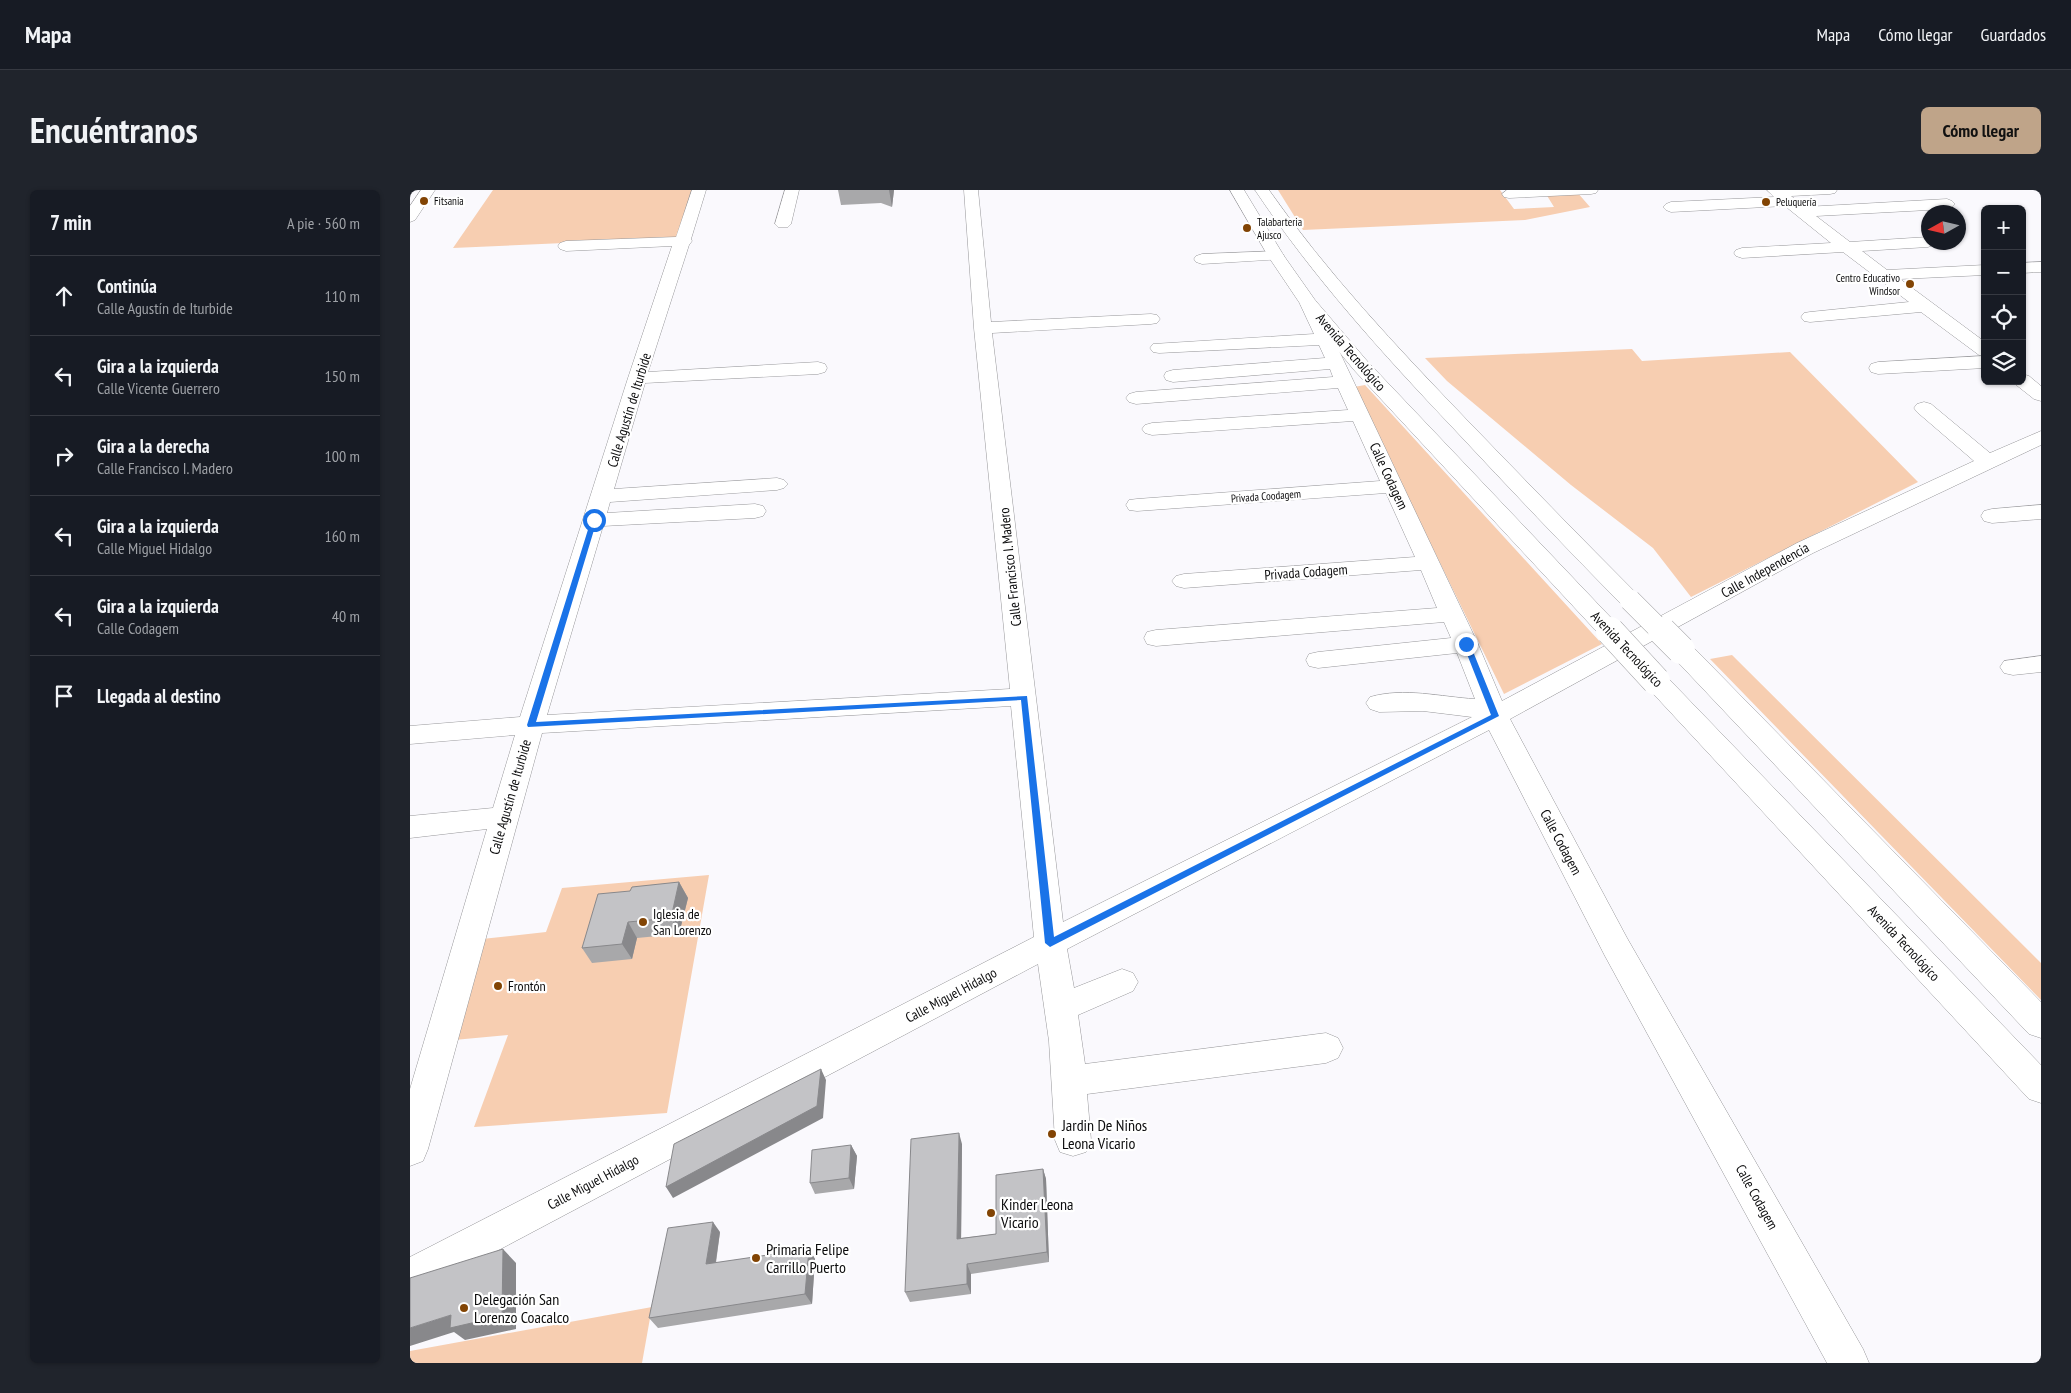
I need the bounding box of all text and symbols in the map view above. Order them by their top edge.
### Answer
text: Mapa [25,19,72,50]
text: Mapa [1816,23,1850,46]
text: Cómo llegar [1878,23,1953,46]
text: Guardados [1981,23,2046,46]
text: Encuéntranos [30,107,198,153]
button: Cómo llegar [1921,107,2041,154]
place label: Fitsania [434,194,464,208]
marker: Fitsania [418,195,430,207]
place label: Peluquería [1776,195,1816,209]
marker: Peluquería [1760,196,1772,208]
north arrow [1921,205,1966,250]
map controls [1981,205,2026,385]
button: + [1981,205,2026,250]
text: 7 min [50,209,92,236]
text: A pie · 560 m [287,213,360,233]
place label: Talabarteria Ajusco [1257,215,1302,242]
marker: Talabarteria Ajusco [1241,222,1253,234]
button: − [1981,250,2026,295]
place label: Centro Educativo Windsor [1836,271,1900,298]
text: Continúa [97,274,157,298]
marker: Centro Educativo Windsor [1904,278,1916,290]
icon: ahead [50,282,78,310]
text: 110 m [325,286,360,306]
button: locate [1981,295,2026,340]
text: Calle Agustín de Iturbide [97,298,233,318]
street label: Avenida Tecnológico [1312,309,1390,395]
button: layers [1981,340,2026,385]
street label: Calle Agustín de Iturbide [603,350,655,469]
text: Gira a la izquierda [97,354,219,378]
icon: left [50,362,78,390]
text: 150 m [325,366,360,386]
text: Calle Vicente Guerrero [97,378,220,398]
text: Gira a la derecha [97,434,210,458]
street label: Calle Codagem [1366,440,1412,512]
icon: right [50,442,78,470]
text: 100 m [325,446,360,466]
text: Calle Francisco I. Madero [97,458,233,478]
street label: Privada Coodagem [1231,487,1301,505]
street label: Calle Francisco I. Madero [995,507,1025,627]
route start [583,509,606,532]
text: Gira a la izquierda [97,514,219,538]
icon: left [50,522,78,550]
text: 160 m [325,526,360,546]
text: Calle Miguel Hidalgo [97,538,212,558]
street label: Calle Independencia [1718,538,1812,602]
street label: Privada Codagem [1264,560,1348,584]
text: Gira a la izquierda [97,594,219,618]
icon: left [50,602,78,630]
text: 40 m [332,606,360,626]
street label: Avenida Tecnológico [1587,607,1667,691]
text: Calle Codagem [97,618,179,638]
route end [1455,633,1478,656]
icon: arrive [50,682,78,710]
text: Llegada al destino [97,684,221,708]
street label: Calle Agustín de Iturbide [485,737,535,857]
street label: Calle Codagem [1536,806,1586,878]
street label: Avenida Tecnológico [1864,901,1944,985]
place label: Iglesia de San Lorenzo [653,905,712,939]
marker: Iglesia de San Lorenzo [637,916,649,928]
street label: Calle Miguel Hidalgo [902,963,1000,1027]
place label: Frontón [508,977,546,995]
marker: Frontón [492,980,504,992]
place label: Jardin De Niños Leona Vicario [1061,1115,1147,1153]
marker: Jardin De Niños Leona Vicario [1046,1128,1058,1140]
street label: Calle Miguel Hidalgo [544,1150,642,1214]
street label: Calle Codagem [1732,1161,1782,1233]
place label: Kinder Leona Vicario [1000,1194,1073,1232]
marker: Kinder Leona Vicario [985,1207,997,1219]
place label: Primaria Felipe Carrillo Puerto [766,1239,849,1277]
marker: Primaria Felipe Carrillo Puerto [750,1252,762,1264]
place label: Delegación San Lorenzo Coacalco [474,1289,569,1327]
marker: Delegación San Lorenzo Coacalco [458,1302,470,1314]

